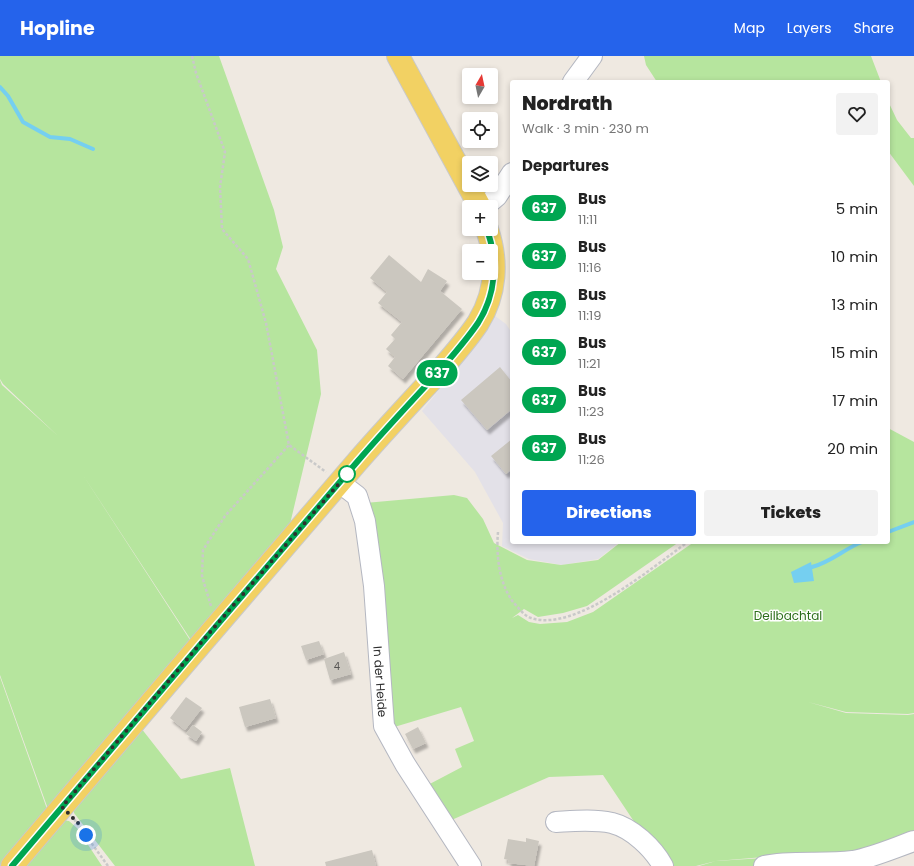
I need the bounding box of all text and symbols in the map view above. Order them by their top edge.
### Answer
text: Hopline [20,15,95,42]
text: Map [734,18,765,38]
text: Layers [787,18,831,38]
text: Share [853,18,894,38]
north arrow [462,68,498,104]
map controls [462,68,498,280]
text: Nordrath [522,90,612,117]
button: heart [836,93,878,135]
button: locate [462,112,498,148]
text: Walk · 3 min · 230 m [522,119,649,138]
text: Departures [522,155,609,176]
button: layers [462,156,498,192]
text: Bus [578,188,606,209]
text: 637 [532,198,556,218]
text: 5 min [836,198,878,219]
button: + [462,200,498,236]
text: 11:11 [578,210,597,229]
text: Bus [578,236,606,257]
button: − [462,244,498,280]
text: 637 [532,246,556,266]
text: 10 min [831,246,878,267]
text: 11:16 [578,258,602,277]
text: Bus [578,284,606,305]
text: 637 [532,294,556,314]
text: 13 min [832,294,878,315]
text: 11:19 [578,306,601,325]
text: Bus [578,332,606,353]
text: 637 [532,342,556,362]
text: 15 min [831,342,878,363]
text: 11:21 [578,354,601,373]
line badge: 637 [414,360,460,386]
text: 637 [425,363,449,383]
text: Bus [578,380,606,401]
text: 637 [532,390,556,410]
text: 17 min [832,390,878,411]
text: 11:23 [578,402,604,421]
text: Bus [578,428,606,449]
text: 637 [532,438,556,458]
text: 20 min [827,438,878,459]
text: 11:26 [578,450,605,469]
unlabelled marker [338,465,356,483]
button: Directions [522,490,696,536]
button: Tickets [704,490,878,536]
park label: Deilbachtal [754,607,822,624]
street label: In der Heide [370,645,392,718]
house number: 4 [334,659,340,674]
your location [76,825,96,845]

